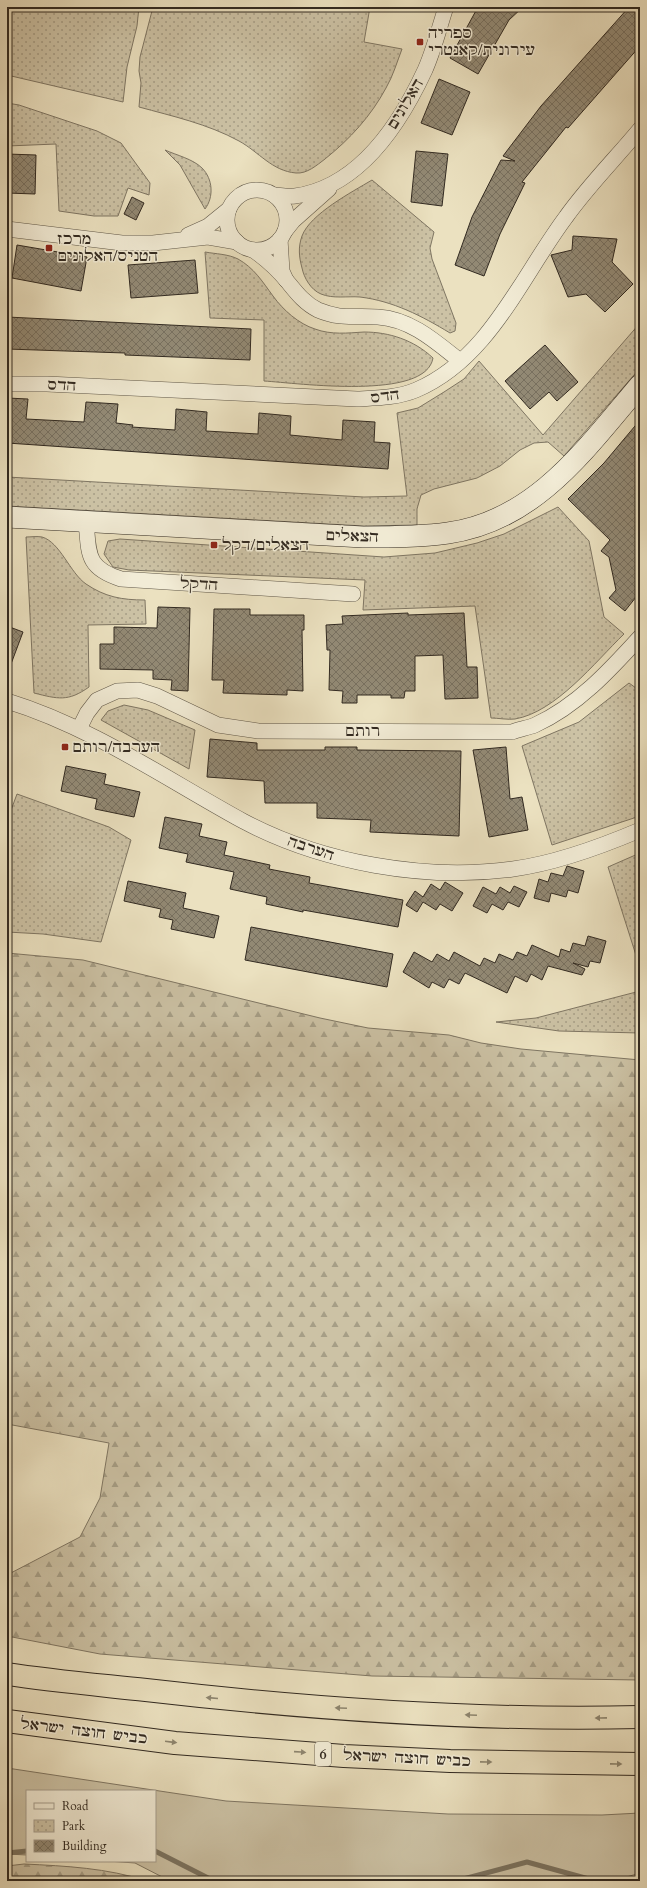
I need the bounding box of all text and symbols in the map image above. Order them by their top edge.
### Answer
place label: ספריה עירונית/קאנטרי [428,23,535,60]
marker: ספריה עירונית/קאנטרי [415,37,425,47]
street label: האלונים [382,75,428,133]
place label: מרכז הטניס/האלונים [57,229,158,266]
marker: מרכז הטניס/האלונים [44,243,54,253]
street label: הדס [47,375,77,395]
street label: הדס [369,384,401,408]
street label: הצאלים [325,525,379,547]
place label: הצאלים/דקל [222,535,309,555]
marker: הצאלים/דקל [209,540,219,550]
street label: הדקל [179,573,219,595]
street label: רותם [346,721,380,741]
place label: הערבה/רותם [73,737,160,757]
marker: הערבה/רותם [60,742,70,752]
street label: הערבה [285,831,337,865]
one-way arrow [206,1694,218,1701]
one-way arrow [334,1705,347,1711]
one-way arrow [465,1711,477,1718]
street label: כביש חוצה ישראל [19,1713,149,1749]
one-way arrow [594,1715,607,1721]
one-way arrow [165,1739,177,1745]
road number: 6 [315,1742,331,1766]
street label: כביש חוצה ישראל [343,1745,471,1771]
one-way arrow [294,1749,306,1756]
one-way arrow [480,1758,492,1765]
one-way arrow [610,1761,623,1767]
legend [26,1790,156,1862]
text: Road [62,1798,89,1814]
text: Park [62,1818,86,1834]
text: Building [62,1838,107,1854]

